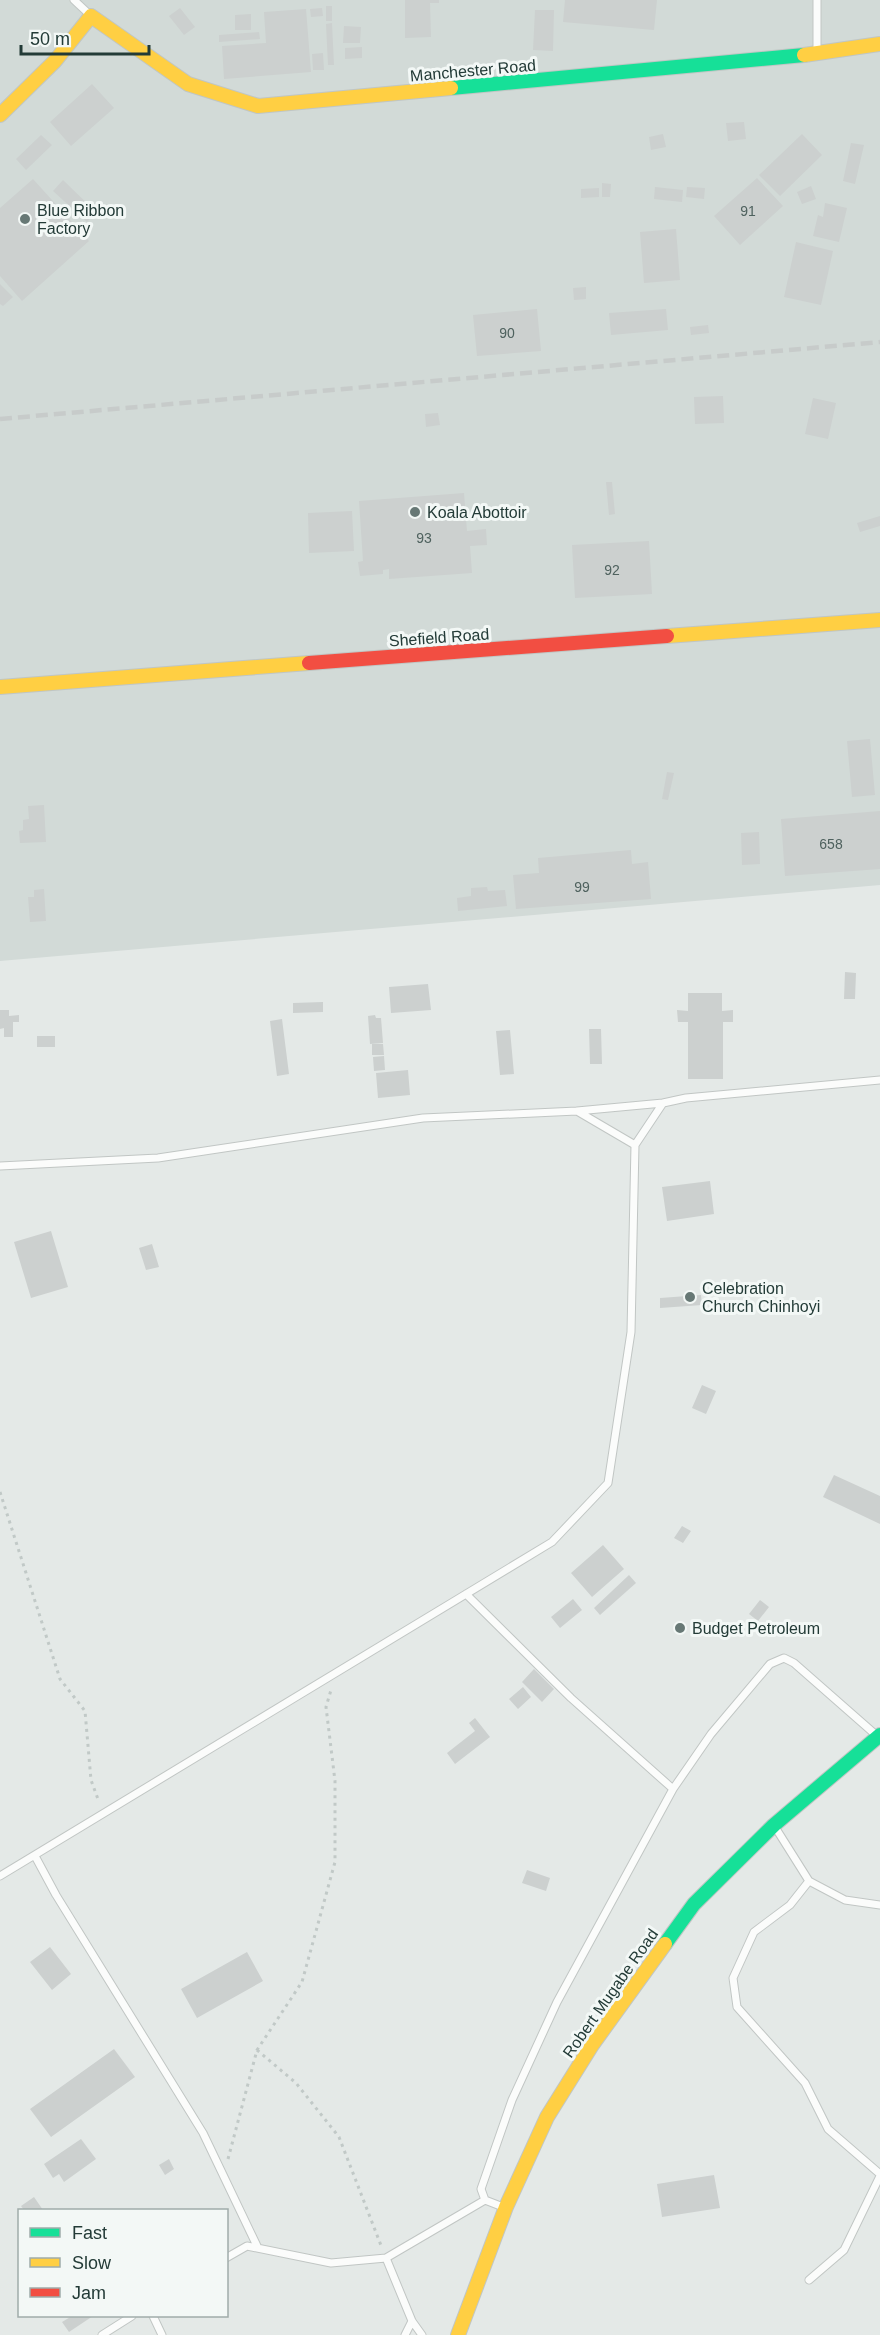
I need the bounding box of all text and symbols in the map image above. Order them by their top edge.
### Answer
scale bar [21,18,148,56]
text: 50 m [30,29,70,49]
street label: Manchester Road [409,57,537,84]
place label: Blue Ribbon Factory [37,202,124,237]
house number: 91 [740,203,756,219]
marker: Blue Ribbon Factory [18,212,32,226]
house number: 90 [499,325,515,341]
place label: Koala Abottoir [427,504,527,521]
marker: Koala Abottoir [408,505,422,519]
house number: 93 [416,530,432,546]
house number: 92 [604,562,620,578]
street label: Shefield Road [388,626,490,649]
house number: 658 [819,836,843,852]
house number: 99 [574,879,590,895]
place label: Celebration Church Chinhoyi [702,1280,820,1315]
marker: Celebration Church Chinhoyi [683,1290,697,1304]
place label: Budget Petroleum [692,1620,820,1637]
marker: Budget Petroleum [673,1621,687,1635]
street label: Robert Mugabe Road [560,1926,661,2061]
legend [18,2209,228,2317]
text: Fast [72,2223,107,2243]
text: Slow [72,2253,112,2273]
text: Jam [72,2283,106,2303]

